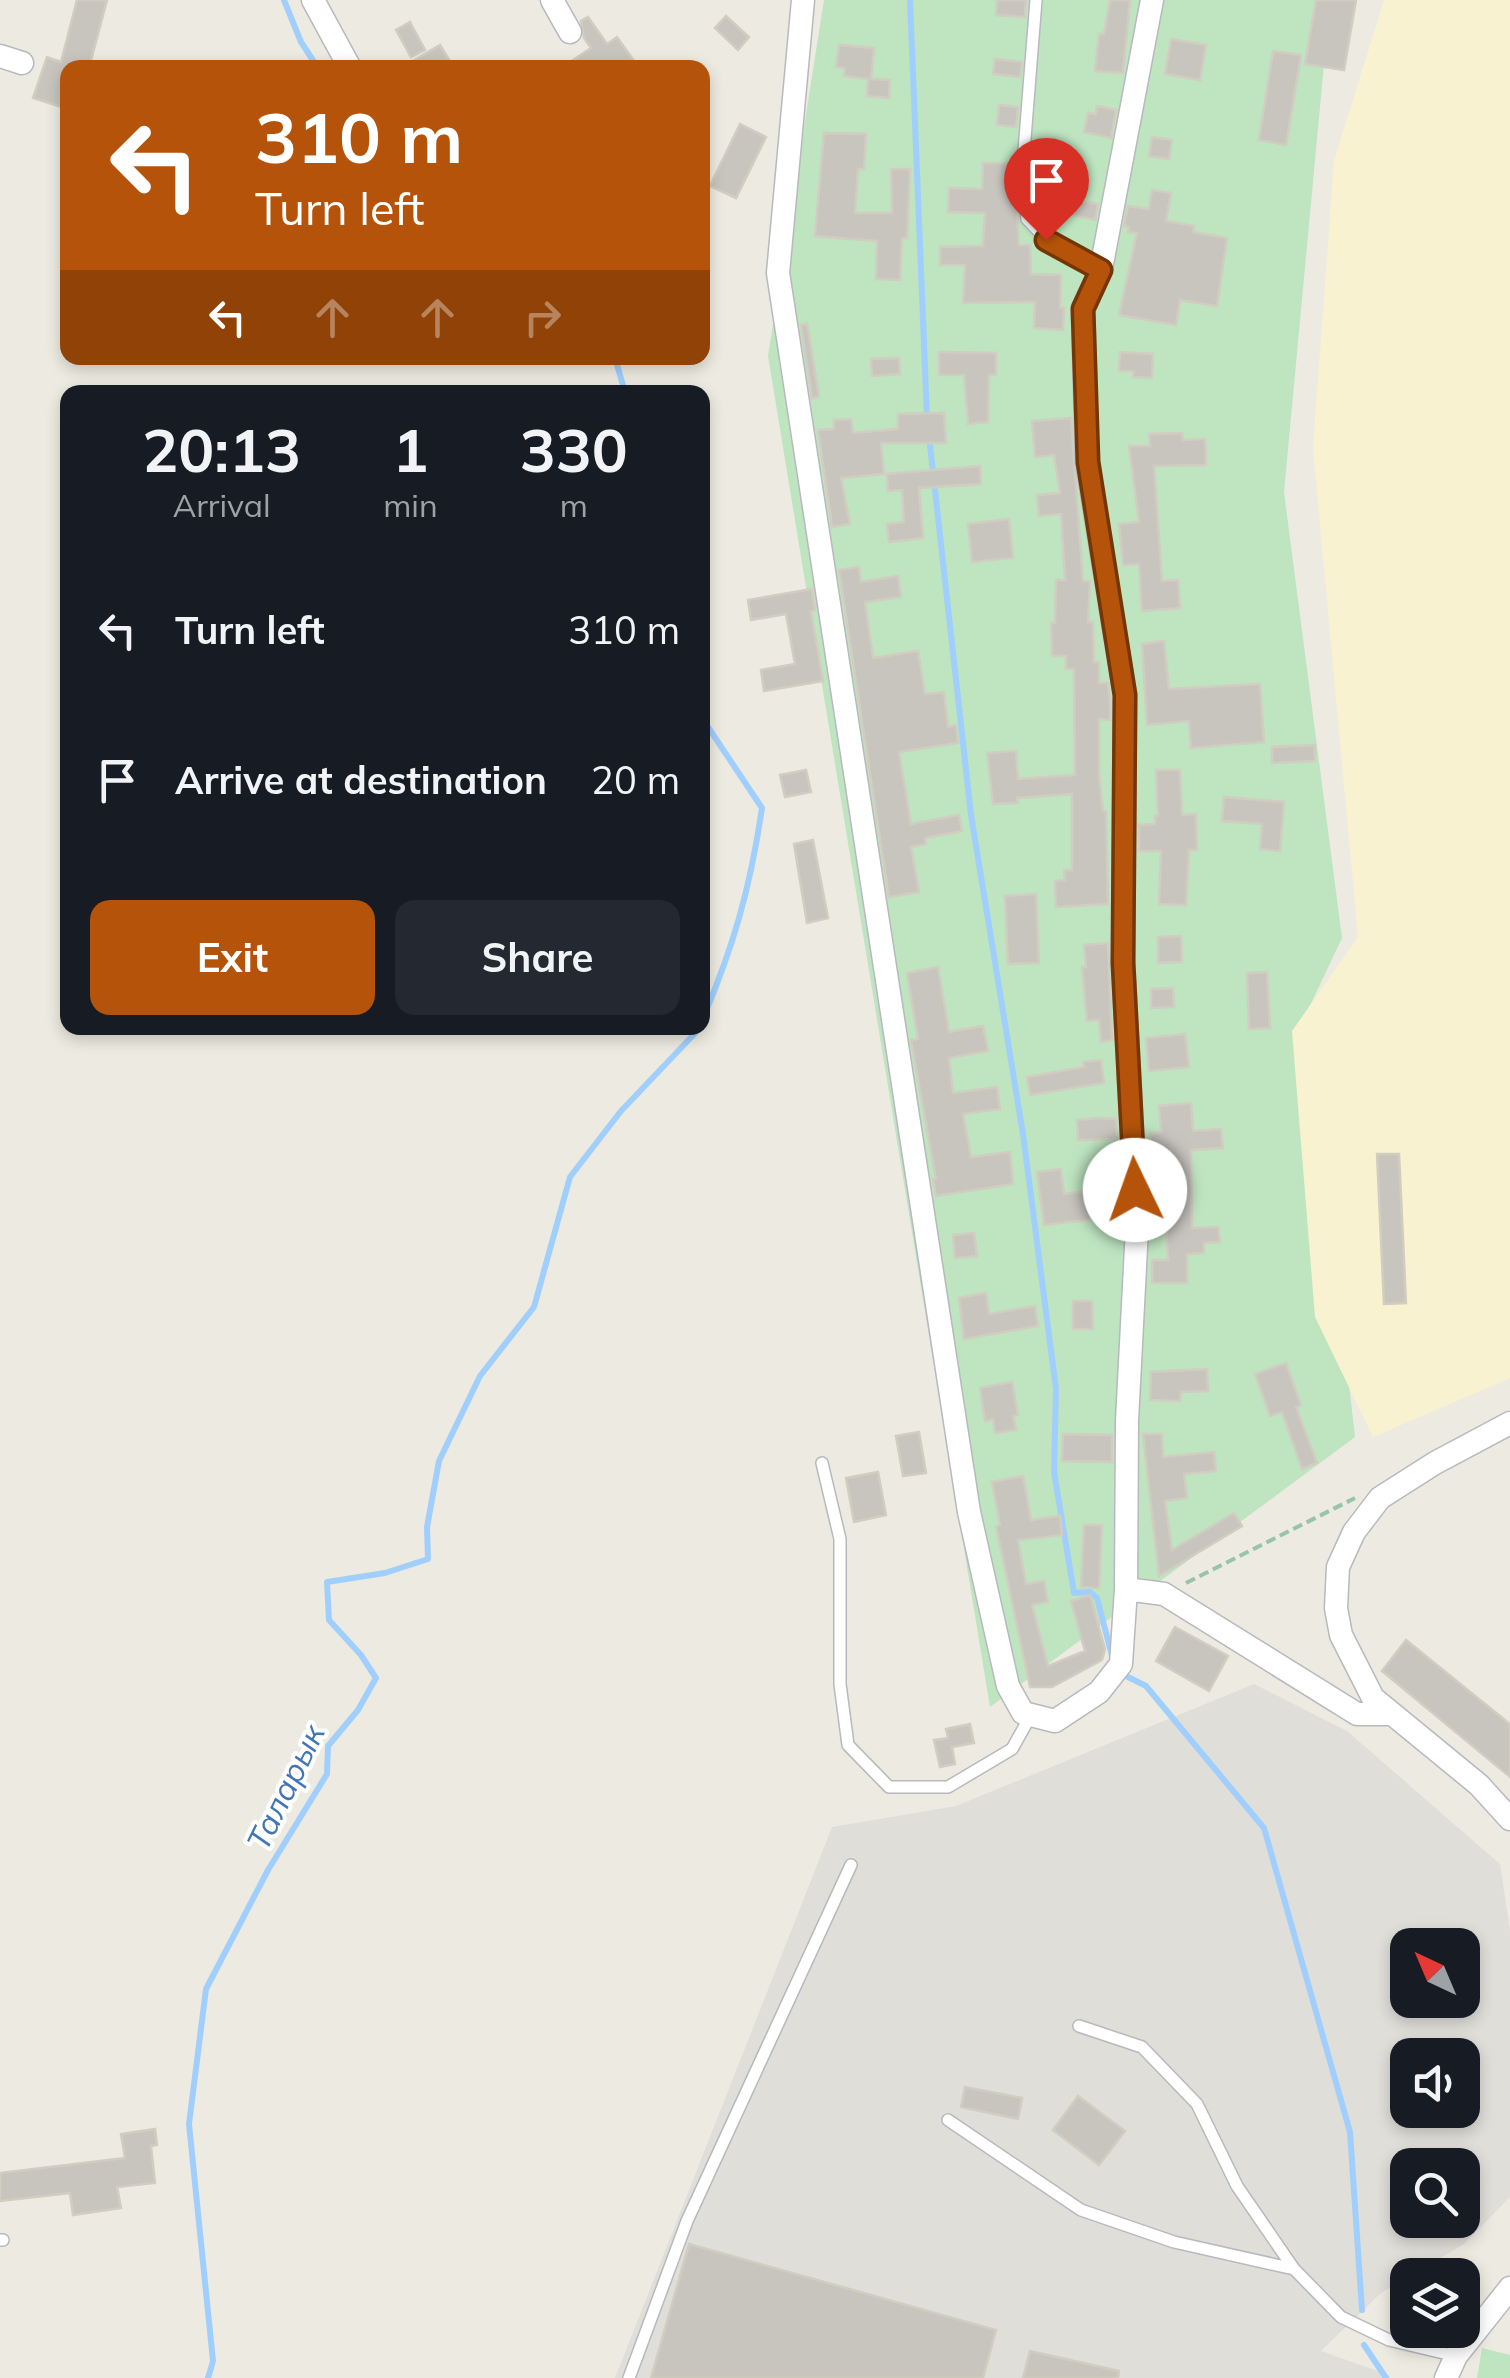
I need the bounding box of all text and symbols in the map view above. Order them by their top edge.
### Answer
text: 310 m [255,93,463,181]
icon: left [90,100,220,230]
pin [1004,138,1089,241]
icon: arrive [1019,153,1074,208]
text: Turn left [255,180,424,236]
icon: left [200,290,255,345]
icon: ahead [305,290,360,345]
icon: ahead [410,290,465,345]
icon: right [515,290,570,345]
text: 20:13 [142,412,301,487]
text: 1 [392,412,428,487]
text: 330 [520,412,628,487]
text: Arrival [173,485,271,525]
text: min [383,485,438,525]
text: m [560,485,588,525]
icon: left [90,603,145,658]
text: Turn left [175,606,325,654]
text: 310 m [568,606,680,654]
icon: arrive [90,753,145,808]
text: Arrive at destination [175,756,547,804]
text: 20 m [591,756,680,804]
button: Exit [90,900,375,1015]
button: Share [395,900,680,1015]
position arrow [1083,1138,1187,1242]
water label: Таларык [237,1717,333,1857]
north arrow [1390,1928,1480,2018]
map controls [1390,1928,1480,2348]
button: sound [1390,2038,1480,2128]
button: search [1390,2148,1480,2238]
button: layers [1390,2258,1480,2348]

